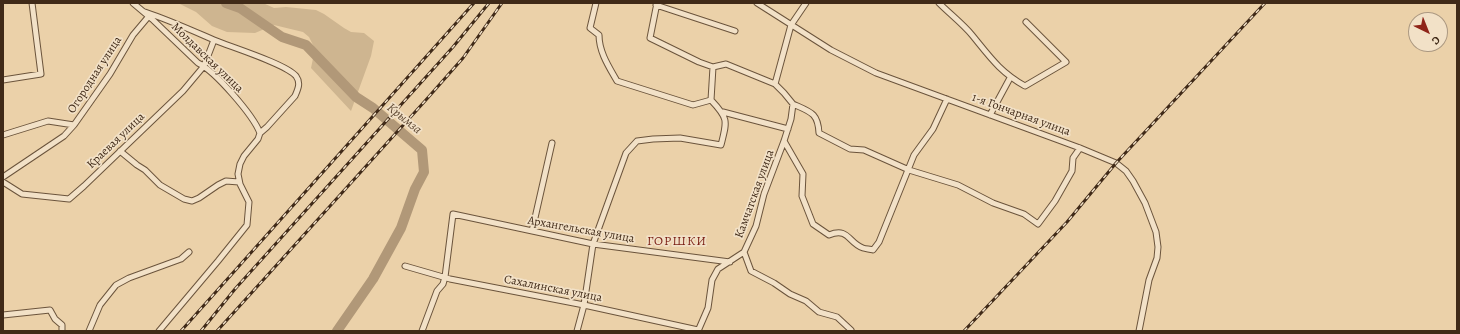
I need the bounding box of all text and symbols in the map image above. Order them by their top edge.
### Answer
north arrow [1408,12,1448,52]
street label: Молдавская улица [168,20,246,96]
text: С [1428,33,1443,48]
street label: Огородная улица [65,34,125,116]
street label: 1-я Гончарная улица [970,91,1072,139]
water label: Крымза [383,100,425,138]
street label: Краевая улица [84,110,148,172]
street label: Камчатская улица [732,148,778,240]
street label: Архангельская улица [526,214,636,246]
district label: ГОРШКИ [647,234,707,250]
street label: Сахалинская улица [503,272,603,306]

